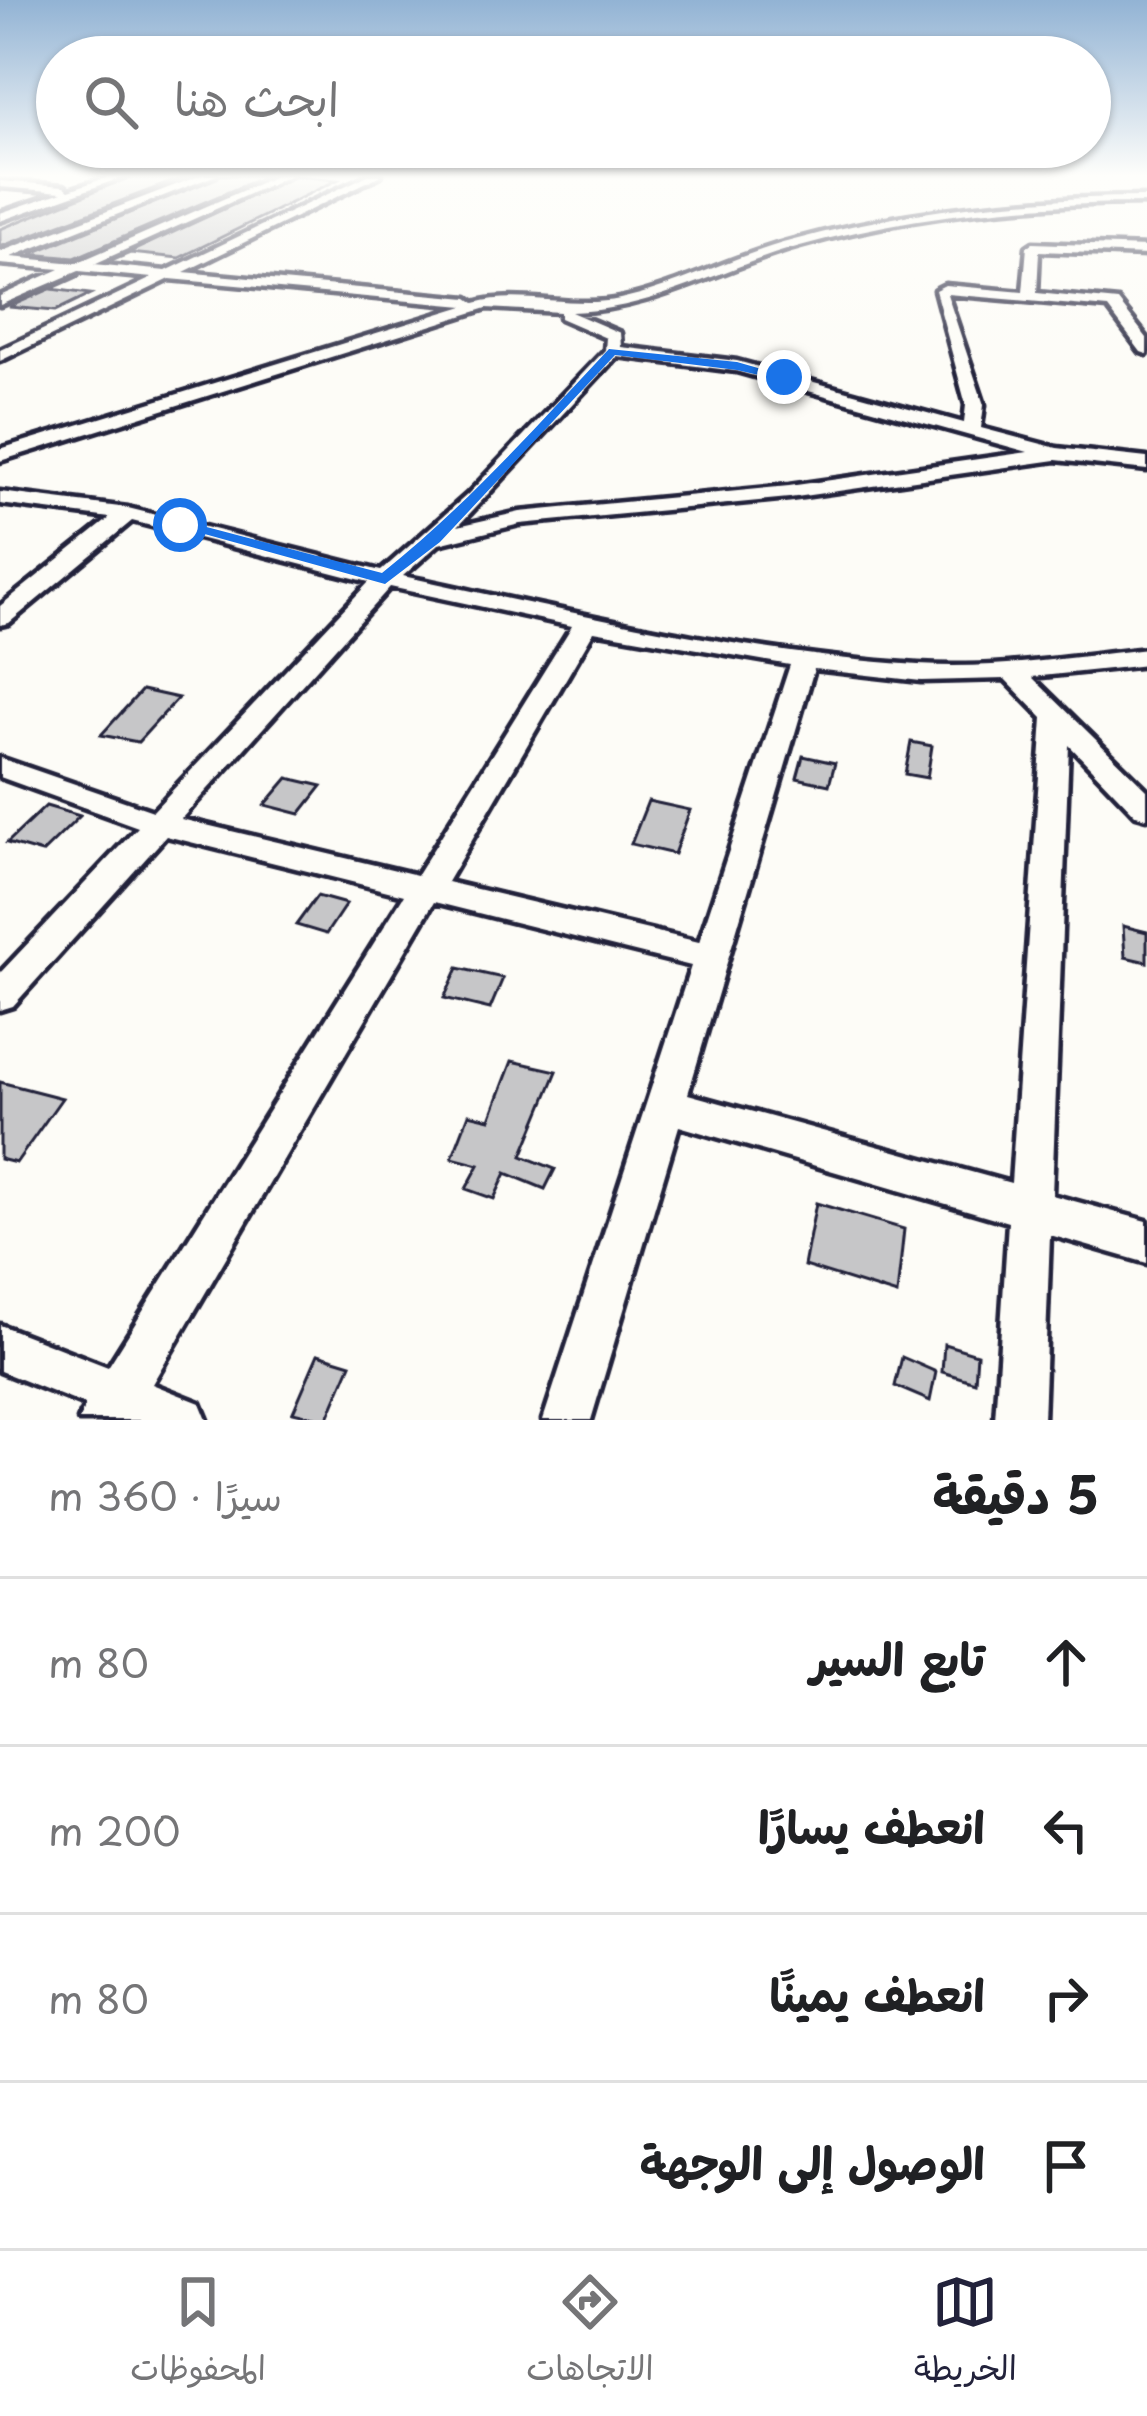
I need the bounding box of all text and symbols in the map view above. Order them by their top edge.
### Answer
search box [36,36,1111,168]
text: ابحث هنا [174,63,339,131]
icon: search [78,69,144,135]
route end [757,350,811,404]
route start [153,498,207,552]
text: 5 دقيقة [932,1454,1099,1531]
text: سيرًا · 360 m [48,1465,282,1524]
text: تابع السير [810,1623,985,1691]
icon: ahead [1033,1629,1099,1695]
text: 80 m [48,1632,149,1691]
text: انعطف يسارًا [758,1791,985,1859]
icon: left [1033,1797,1099,1863]
text: 200 m [48,1800,181,1859]
text: انعطف يمينًا [770,1959,985,2027]
icon: right [1033,1965,1099,2031]
text: 80 m [48,1968,149,2027]
text: الوصول إلى الوجهة [640,2127,985,2195]
icon: arrive [1033,2133,1099,2199]
tab: المحفوظات [130,2269,266,2398]
tab: الاتجاهات [526,2269,654,2398]
tab: الخريطة [914,2269,1017,2398]

